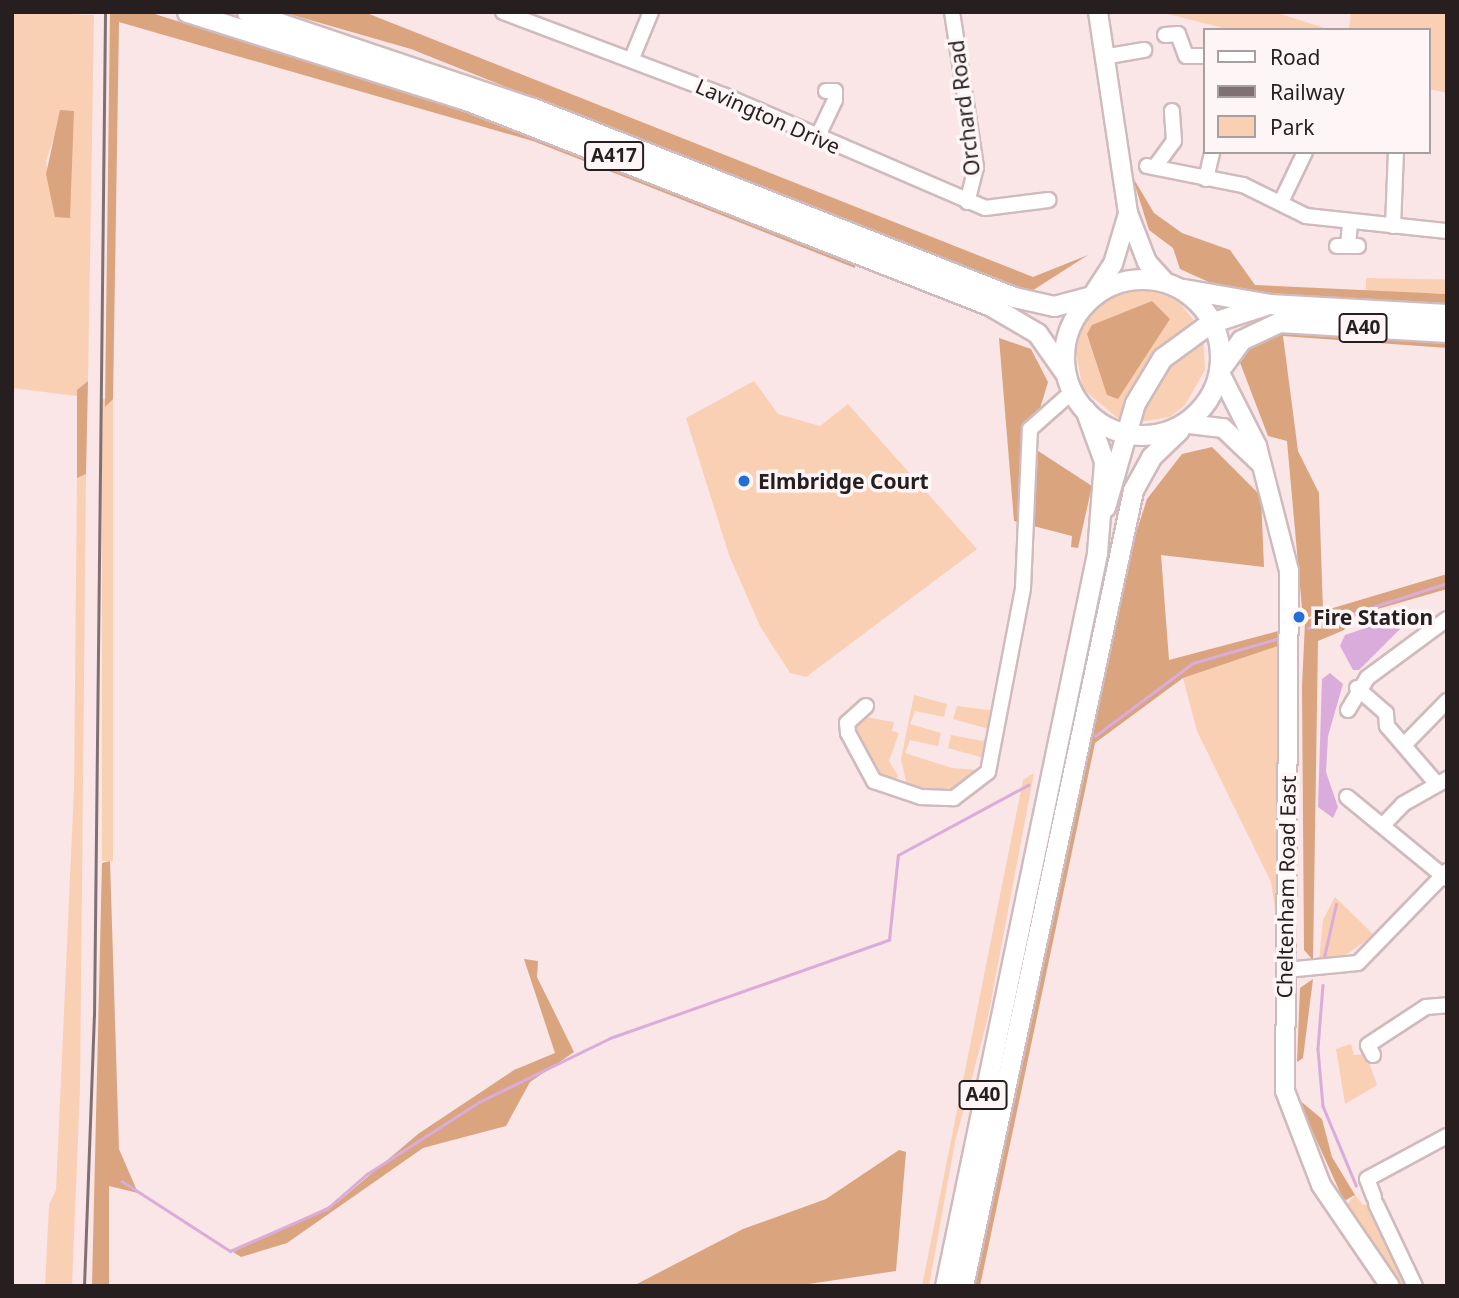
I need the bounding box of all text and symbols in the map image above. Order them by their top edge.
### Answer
legend [1204,28,1431,154]
street label: Orchard Road [943,39,985,177]
text: Road [1270,43,1320,71]
street label: Lavington Drive [692,73,844,159]
text: Railway [1270,78,1345,106]
text: Park [1270,113,1314,141]
road number: A417 [582,140,646,172]
road number: A40 [1338,312,1388,344]
place label: Elmbridge Court [758,468,929,494]
marker: Elmbridge Court [736,473,752,489]
place label: Fire Station [1313,604,1433,630]
marker: Fire Station [1291,609,1307,625]
street label: Cheltenham Road East [1271,775,1301,999]
road number: A40 [958,1079,1007,1110]

